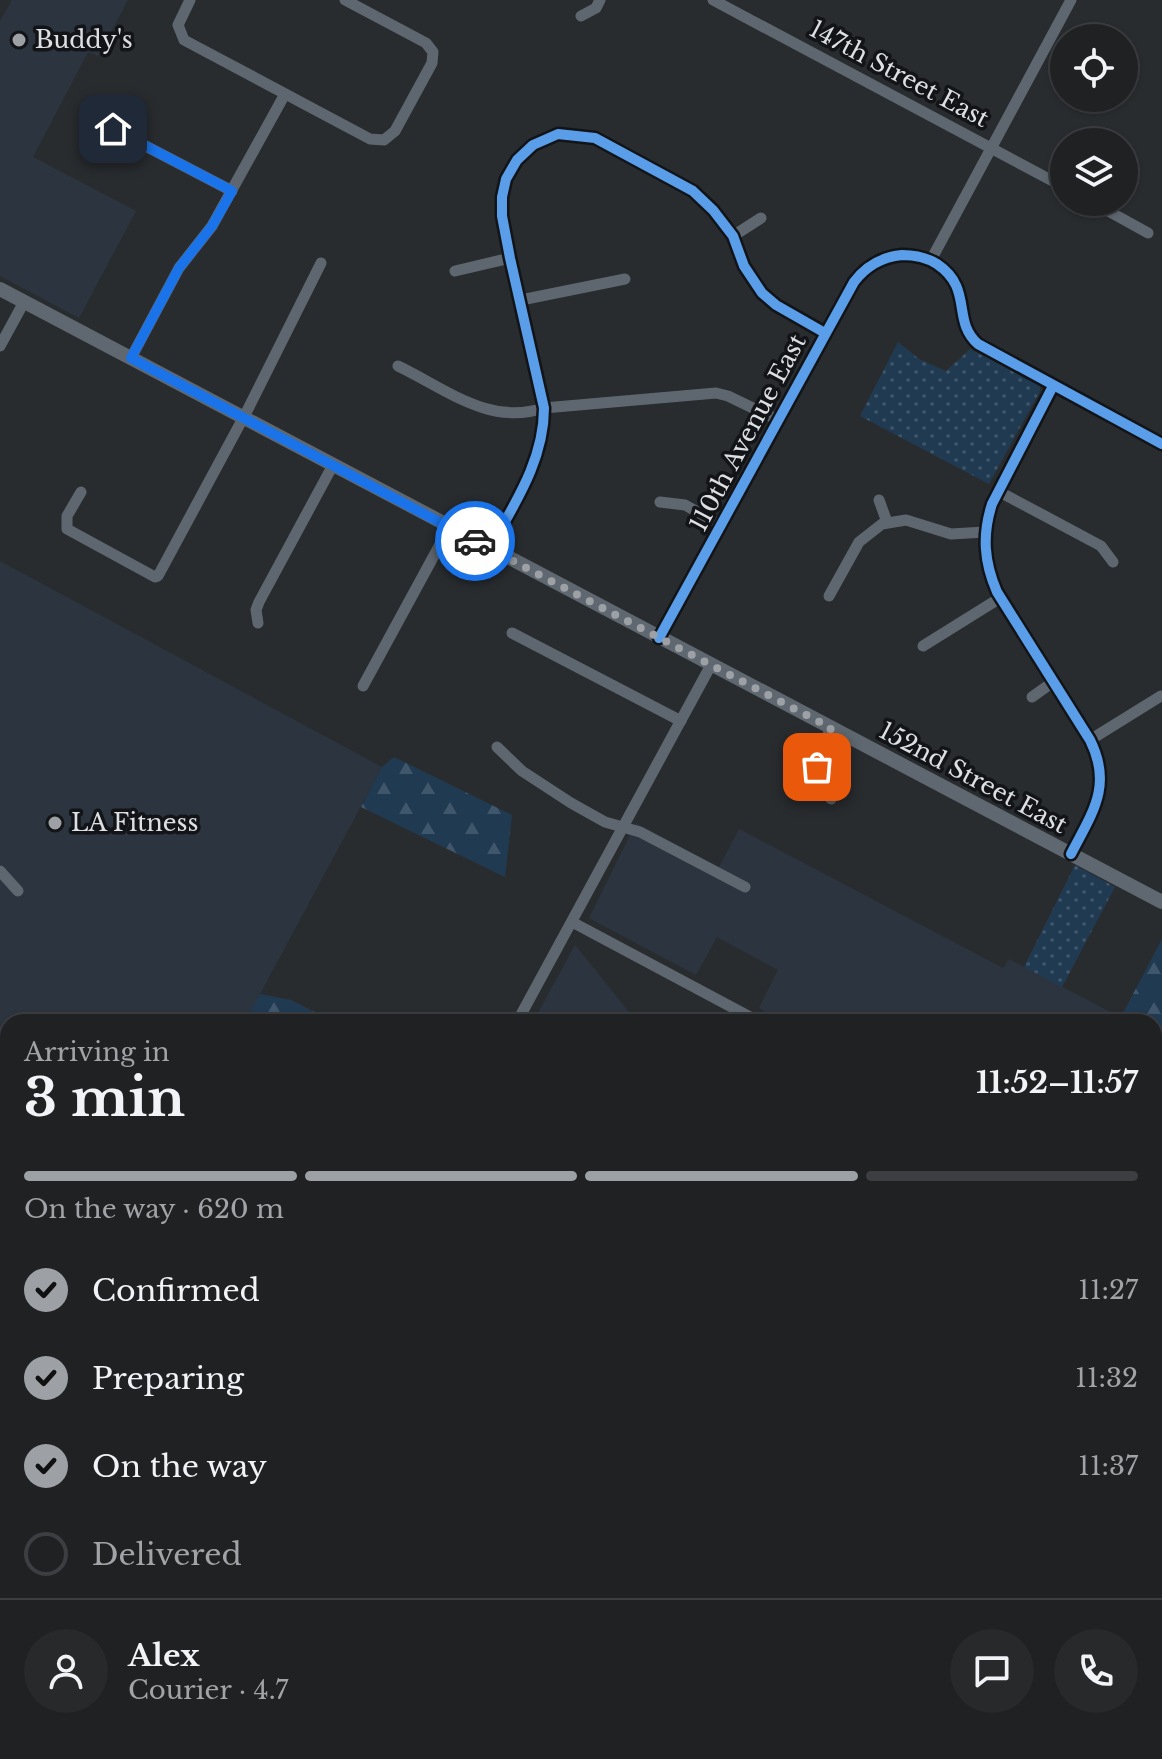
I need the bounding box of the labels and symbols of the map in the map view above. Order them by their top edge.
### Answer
street label: 147th Street East [805,14,994,133]
place label: Buddy's [35,25,133,54]
marker: Buddy's [10,31,28,49]
pin [79,95,147,163]
street label: 110th Avenue East [683,329,812,536]
courier [435,501,515,581]
street label: 152nd Street East [874,716,1072,839]
pin [783,733,851,801]
place label: LA Fitness [71,808,198,837]
marker: LA Fitness [46,814,64,832]

